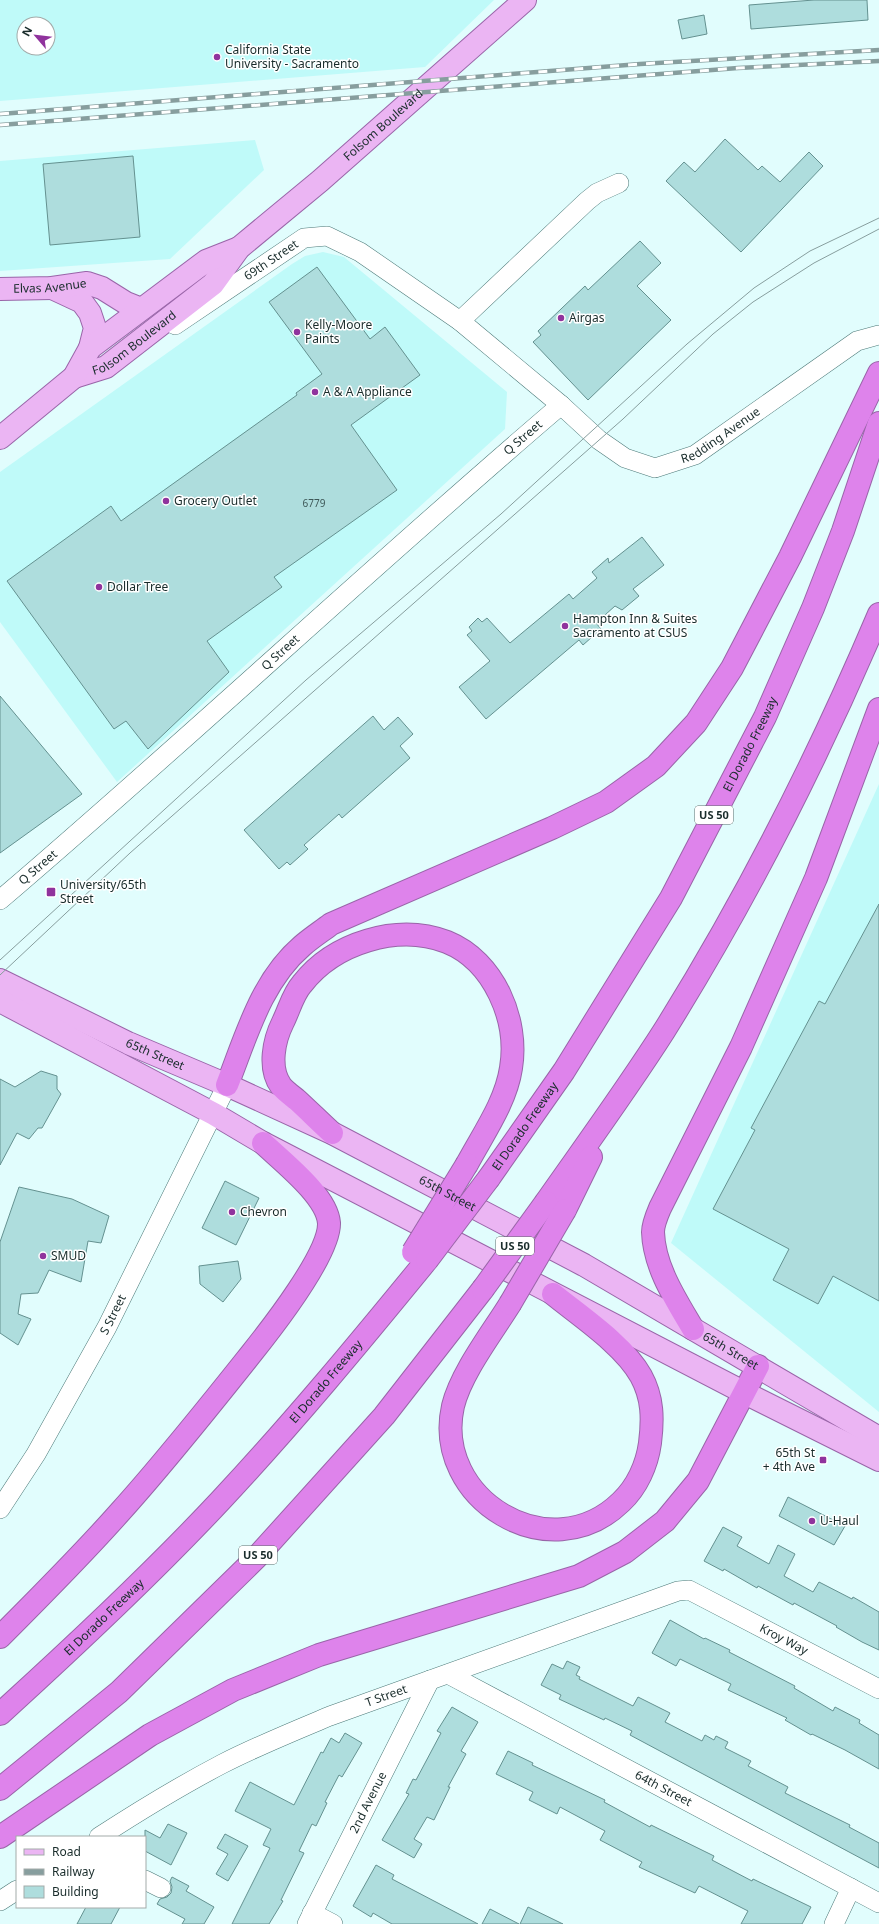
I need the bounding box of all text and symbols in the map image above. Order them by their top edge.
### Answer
north arrow [16,16,56,56]
text: N [18,24,35,39]
place label: California State University - Sacramento [225,41,359,72]
marker: California State University - Sacramento [212,52,222,62]
street label: Folsom Boulevard [340,85,427,164]
street label: 69th Street [240,235,302,284]
street label: Elvas Avenue [13,274,88,297]
street label: Folsom Boulevard [90,307,180,379]
place label: Airgas [569,309,605,326]
marker: Airgas [556,313,566,323]
place label: Kelly-Moore Paints [305,316,372,347]
marker: Kelly-Moore Paints [292,327,302,337]
place label: A & A Appliance [323,383,412,400]
marker: A & A Appliance [310,387,320,397]
street label: Redding Avenue [679,403,764,467]
street label: Q Street [500,415,546,459]
place label: Grocery Outlet [174,492,257,509]
marker: Grocery Outlet [161,496,171,506]
house number: 6779 [303,496,326,510]
place label: Dollar Tree [107,578,169,595]
marker: Dollar Tree [94,582,104,592]
place label: Hampton Inn & Suites Sacramento at CSUS [573,610,697,641]
marker: Hampton Inn & Suites Sacramento at CSUS [560,621,570,631]
street label: Q Street [257,630,303,674]
street label: El Dorado Freeway [719,693,781,795]
road number: US 50 [695,806,733,824]
street label: Q Street [15,845,61,889]
place label: University/65th Street [60,876,146,907]
marker: University/65th Street [45,886,57,898]
street label: 65th Street [123,1034,188,1074]
street label: El Dorado Freeway [488,1078,562,1174]
street label: 65th Street [416,1171,480,1215]
place label: Chevron [240,1203,287,1220]
marker: Chevron [227,1207,237,1217]
road number: US 50 [496,1237,534,1255]
place label: SMUD [51,1247,86,1264]
marker: SMUD [38,1251,48,1261]
street label: S Street [95,1291,130,1338]
street label: 65th Street [700,1327,762,1374]
street label: El Dorado Freeway [285,1335,366,1427]
place label: 65th St + 4th Ave [763,1444,816,1475]
marker: 65th St + 4th Ave [818,1455,828,1465]
place label: U-Haul [820,1512,859,1529]
marker: U-Haul [807,1516,817,1526]
road number: US 50 [239,1546,277,1564]
street label: El Dorado Freeway [60,1574,148,1659]
street label: Kroy Way [757,1619,812,1659]
street label: T Street [363,1680,410,1711]
street label: 64th Street [632,1766,696,1810]
street label: 2nd Avenue [345,1768,391,1836]
legend [16,1836,146,1908]
text: Road [52,1843,81,1860]
text: Railway [52,1863,96,1880]
text: Building [52,1883,99,1900]

